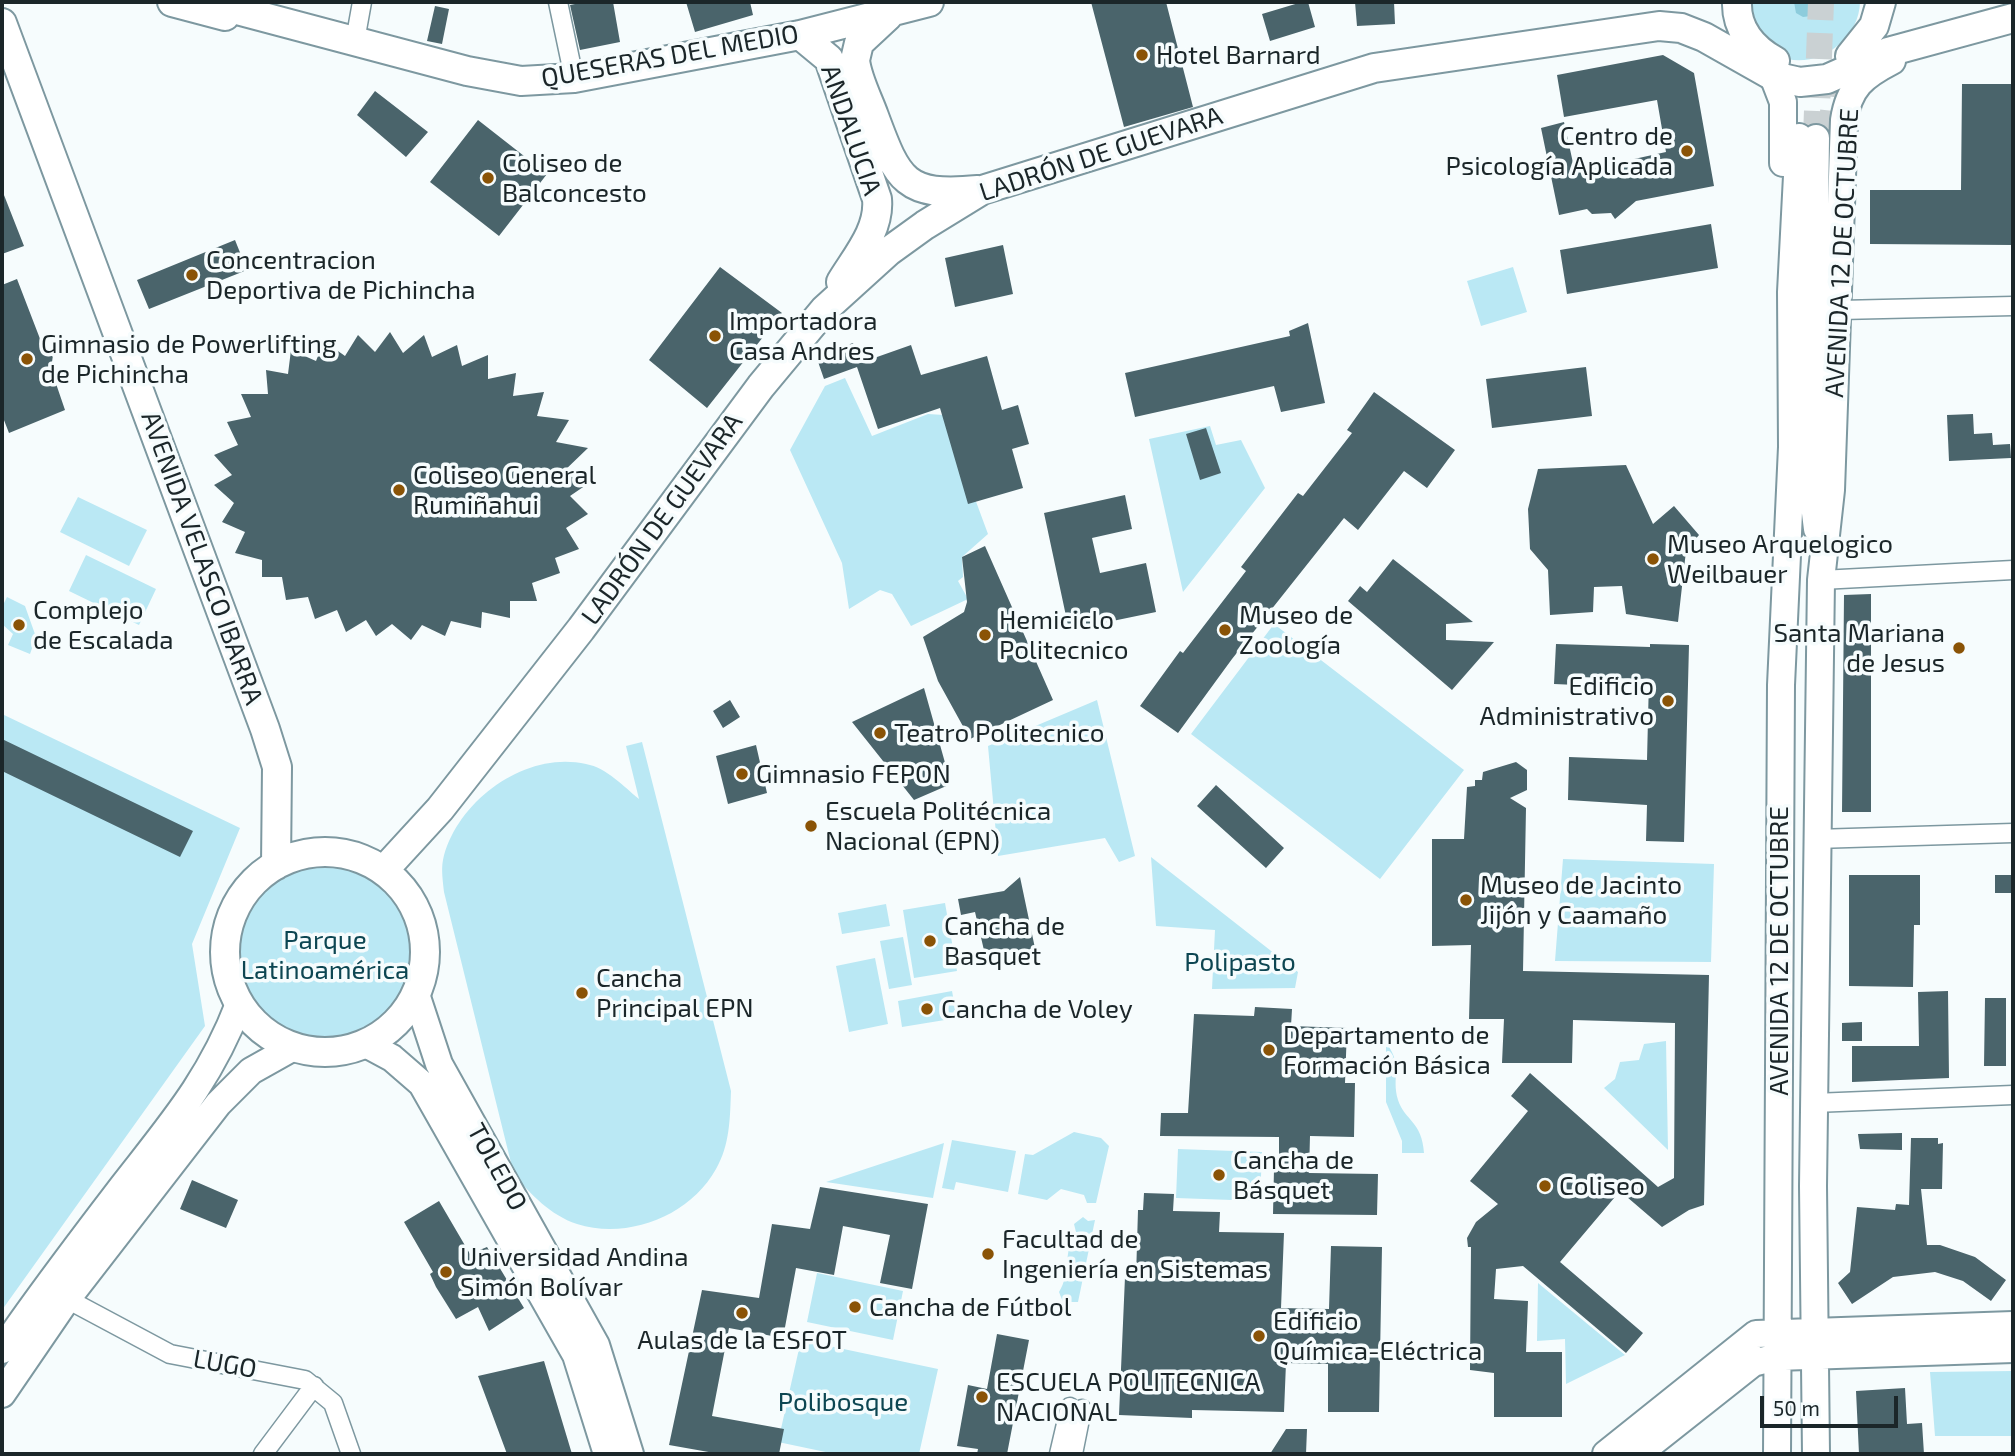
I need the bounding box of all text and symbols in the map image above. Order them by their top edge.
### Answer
street label: QUESERAS DEL MEDIO [539,18,801,94]
place label: Hotel Barnard [1156,39,1321,71]
marker: Hotel Barnard [1134,47,1150,63]
street label: ANDALUCIA [814,61,888,199]
street label: LADRÓN DE GUEVARA [976,100,1226,208]
street label: AVENIDA 12 DE OCTUBRE [1819,108,1865,398]
place label: Centro de Psicología Aplicada [1446,120,1673,182]
marker: Centro de Psicología Aplicada [1679,143,1695,159]
place label: Coliseo de Balconcesto [502,147,647,208]
marker: Coliseo de Balconcesto [480,170,496,186]
place label: Concentracion Deportiva de Pichincha [206,244,475,306]
marker: Concentracion Deportiva de Pichincha [184,267,200,283]
place label: Importadora Casa Andres [729,305,877,366]
place label: Gimnasio de Powerlifting de Pichincha [41,328,336,390]
marker: Importadora Casa Andres [707,328,723,344]
marker: Gimnasio de Powerlifting de Pichincha [19,351,35,367]
street label: AVENIDA VELASCO IBARRA [134,407,270,709]
street label: LADRÓN DE GUEVARA [575,407,749,631]
place label: Coliseo General Rumiñahui [413,459,596,520]
marker: Coliseo General Rumiñahui [391,482,407,498]
place label: Museo Arquelogico Weilbauer [1667,528,1893,590]
marker: Museo Arquelogico Weilbauer [1645,551,1661,567]
place label: Complejo de Escalada [33,594,174,656]
place label: Museo de Zoología [1239,599,1353,660]
place label: Hemiciclo Politecnico [999,604,1129,666]
marker: Complejo de Escalada [11,617,27,633]
place label: Santa Mariana de Jesus [1773,617,1945,678]
marker: Museo de Zoología [1217,622,1233,638]
marker: Hemiciclo Politecnico [977,627,993,643]
marker: Santa Mariana de Jesus [1951,640,1967,656]
place label: Edificio Administrativo [1480,670,1654,732]
marker: Edificio Administrativo [1660,693,1676,709]
place label: Teatro Politecnico [894,717,1105,749]
marker: Teatro Politecnico [872,725,888,741]
place label: Gimnasio FEPON [756,758,951,790]
marker: Gimnasio FEPON [734,766,750,782]
place label: Escuela Politécnica Nacional (EPN) [825,795,1051,856]
street label: AVENIDA 12 DE OCTUBRE [1763,806,1795,1096]
marker: Escuela Politécnica Nacional (EPN) [803,818,819,834]
place label: Museo de Jacinto Jijón y Caamaño [1480,869,1682,931]
marker: Museo de Jacinto Jijón y Caamaño [1458,892,1474,908]
place label: Cancha de Basquet [944,910,1065,972]
park label: Parque Latinoamérica [241,924,409,986]
marker: Cancha de Basquet [922,933,938,949]
park label: Polipasto [1184,946,1296,978]
place label: Cancha Principal EPN [596,962,754,1024]
marker: Cancha Principal EPN [574,985,590,1001]
place label: Cancha de Voley [941,993,1133,1025]
marker: Cancha de Voley [919,1001,935,1017]
place label: Departamento de Formación Básica [1283,1019,1491,1080]
marker: Departamento de Formación Básica [1261,1042,1277,1058]
street label: TOLEDO [460,1118,534,1216]
place label: Cancha de Básquet [1233,1144,1354,1206]
marker: Cancha de Básquet [1211,1167,1227,1183]
place label: Coliseo [1559,1170,1645,1202]
marker: Coliseo [1537,1178,1553,1194]
place label: Facultad de Ingeniería en Sistemas [1002,1223,1268,1284]
place label: Universidad Andina Simón Bolívar [460,1241,688,1302]
marker: Facultad de Ingeniería en Sistemas [980,1246,996,1262]
marker: Universidad Andina Simón Bolívar [438,1264,454,1280]
place label: Cancha de Fútbol [869,1291,1071,1323]
marker: Cancha de Fútbol [847,1299,863,1315]
marker: Aulas de la ESFOT [734,1305,750,1321]
place label: Edificio Química-Eléctrica [1273,1305,1482,1366]
place label: Aulas de la ESFOT [637,1324,847,1356]
marker: Edificio Química-Eléctrica [1251,1328,1267,1344]
street label: LUGO [191,1343,259,1385]
place label: ESCUELA POLITECNICA NACIONAL [996,1366,1261,1428]
scale bar [1763,1382,1901,1426]
park label: Polibosque [778,1386,908,1418]
marker: ESCUELA POLITECNICA NACIONAL [974,1389,990,1405]
text: 50 m [1773,1395,1820,1420]

